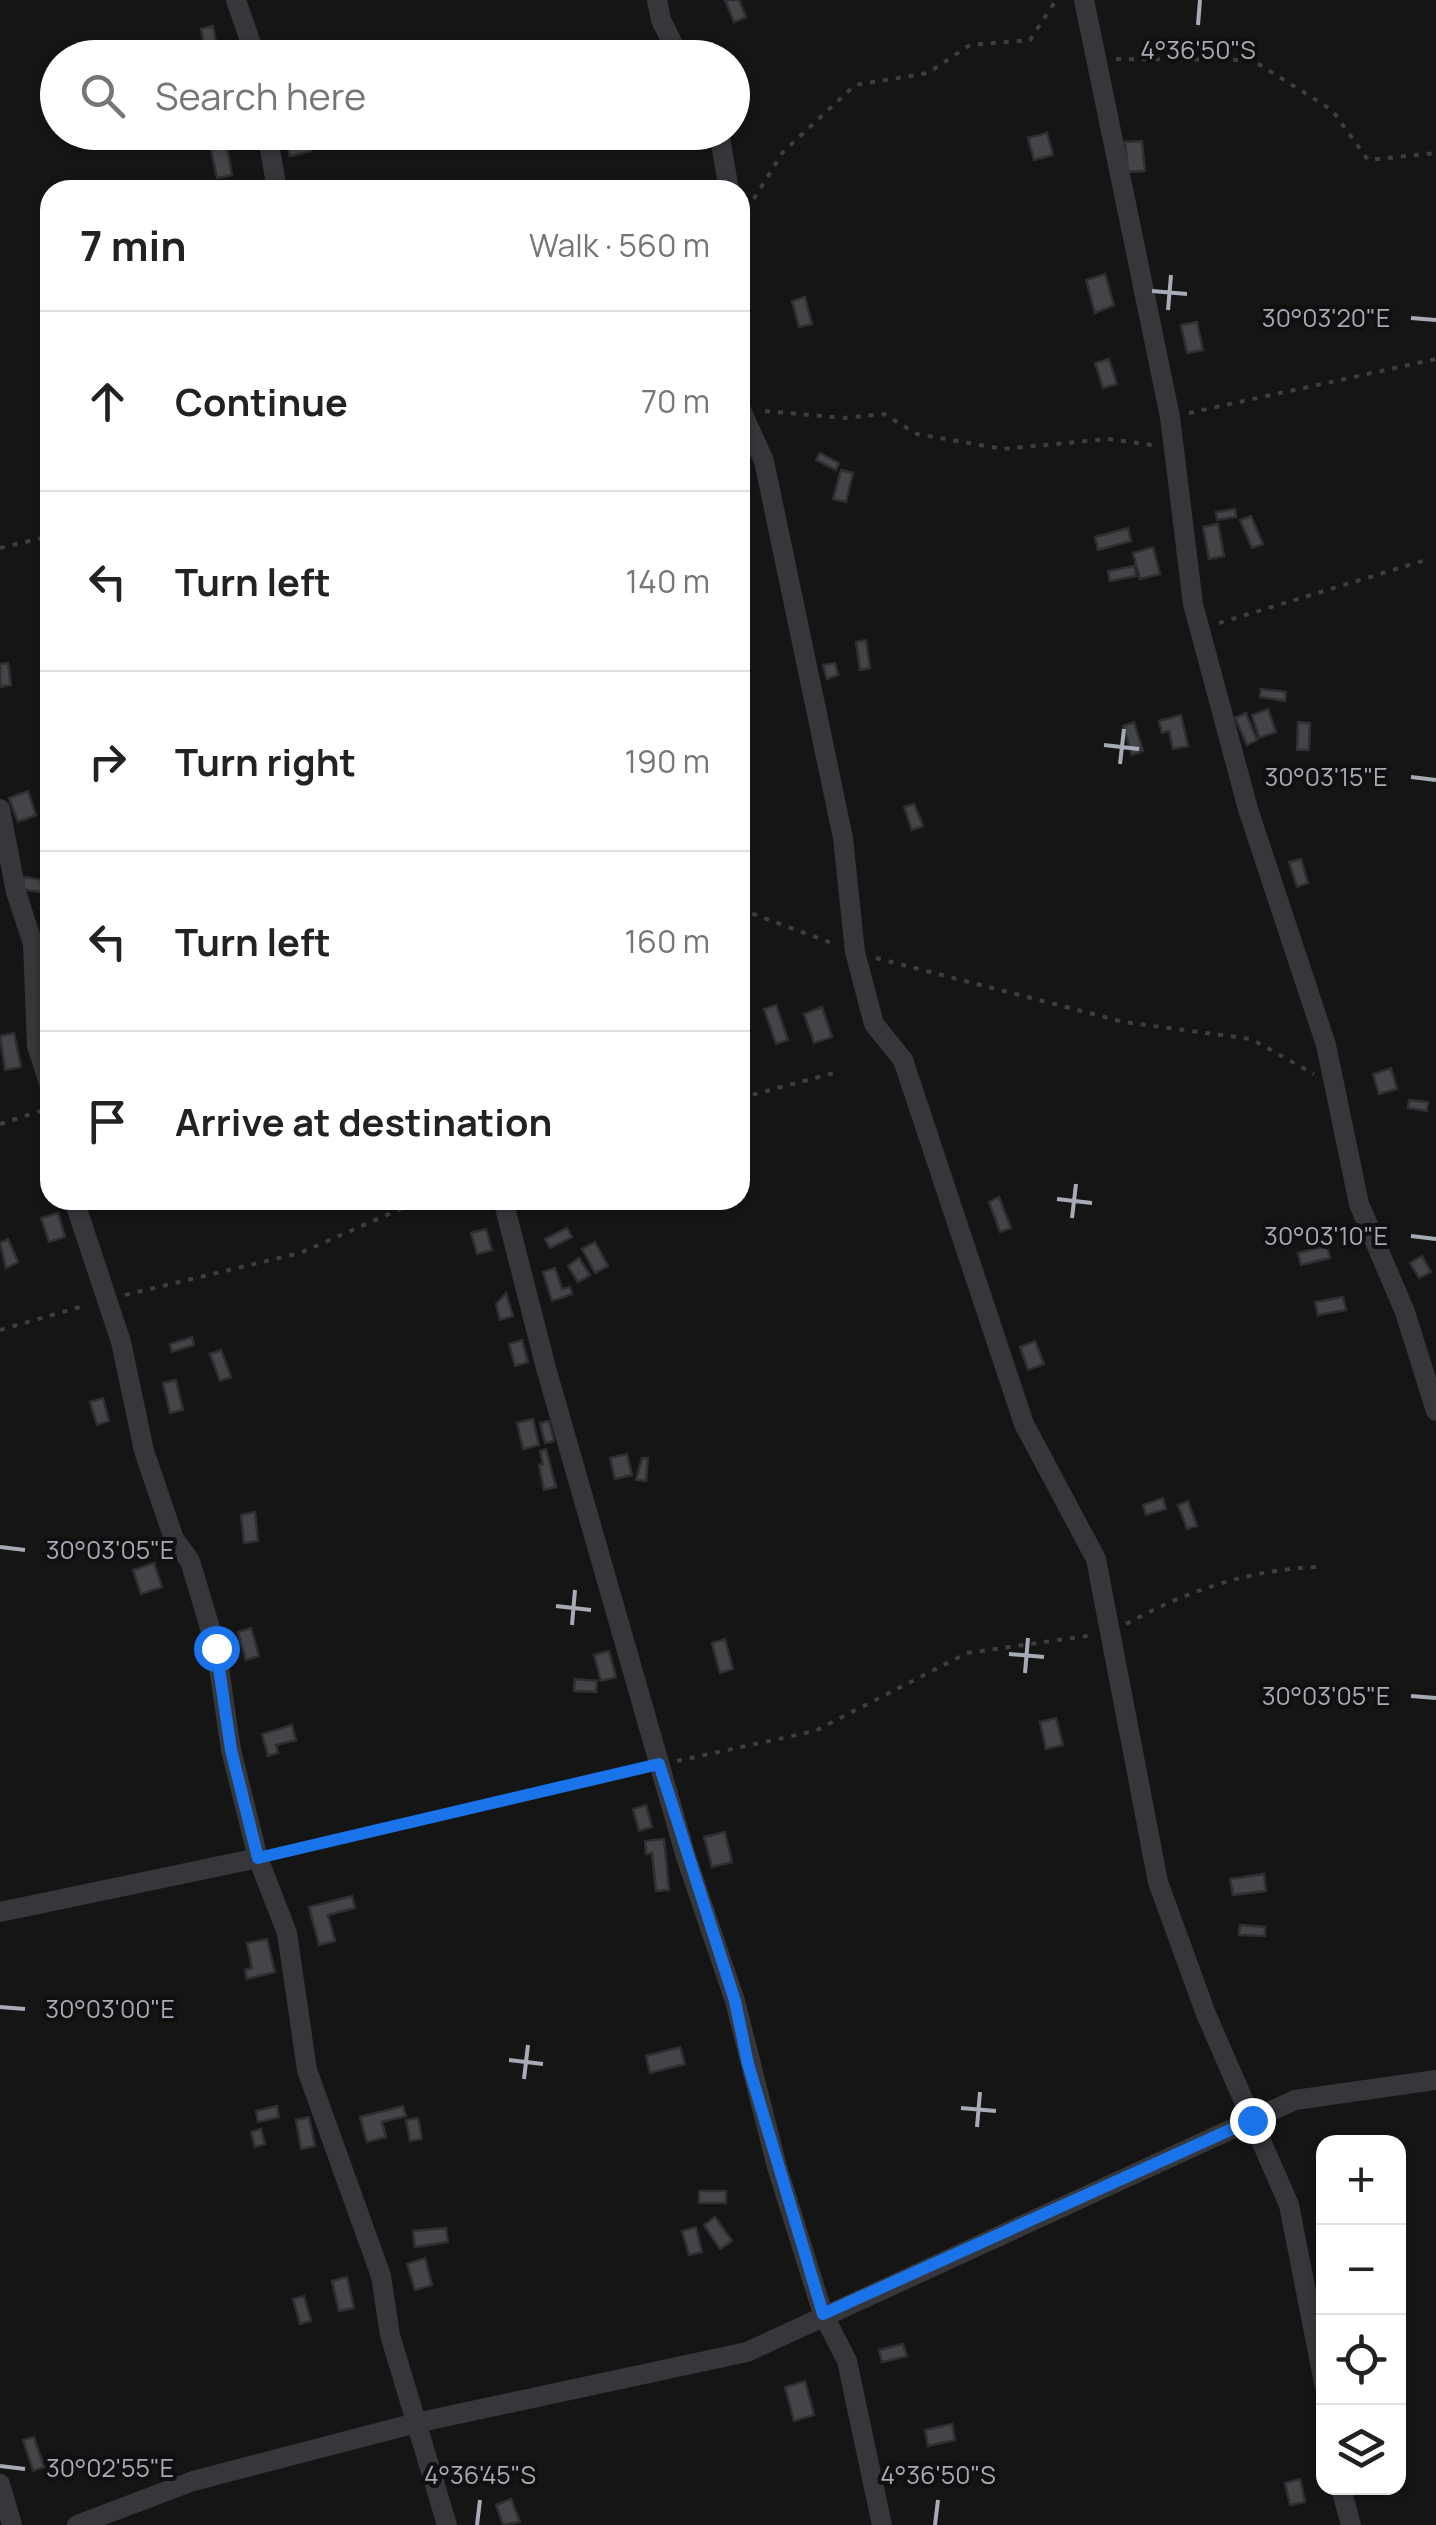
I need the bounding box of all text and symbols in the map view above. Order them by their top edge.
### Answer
text: 4°36'50"S [1140,32,1256,67]
search box [40,40,750,150]
icon: search [75,68,130,123]
text: Search here [155,69,366,121]
text: 7 min [80,216,187,274]
text: Walk · 560 m [529,223,710,267]
text: 30°03'20"E [1262,300,1390,335]
icon: ahead [80,374,135,429]
text: Continue [175,375,348,427]
text: 70 m [641,379,710,423]
icon: left [80,554,135,609]
text: Turn left [175,555,331,607]
text: 140 m [626,559,710,603]
icon: right [80,734,135,789]
text: Turn right [175,735,356,787]
text: 190 m [625,739,710,783]
text: 30°03'15"E [1265,759,1387,794]
icon: left [80,914,135,969]
text: Turn left [175,915,331,967]
text: 160 m [625,919,710,963]
icon: arrive [80,1094,135,1149]
text: Arrive at destination [175,1095,552,1147]
text: 30°03'10"E [1264,1218,1388,1253]
text: 30°03'05"E [46,1532,174,1567]
route start [194,1626,240,1672]
text: 30°03'05"E [1262,1678,1390,1713]
text: 30°03'00"E [45,1991,175,2026]
route end [1230,2098,1276,2144]
map controls [1316,2135,1406,2495]
button: + [1316,2135,1406,2225]
button: − [1316,2225,1406,2315]
button: locate [1316,2315,1406,2405]
button: layers [1316,2405,1406,2495]
text: 30°02'55"E [46,2450,174,2485]
text: 4°36'45"S [424,2457,536,2492]
text: 4°36'50"S [880,2457,996,2492]

